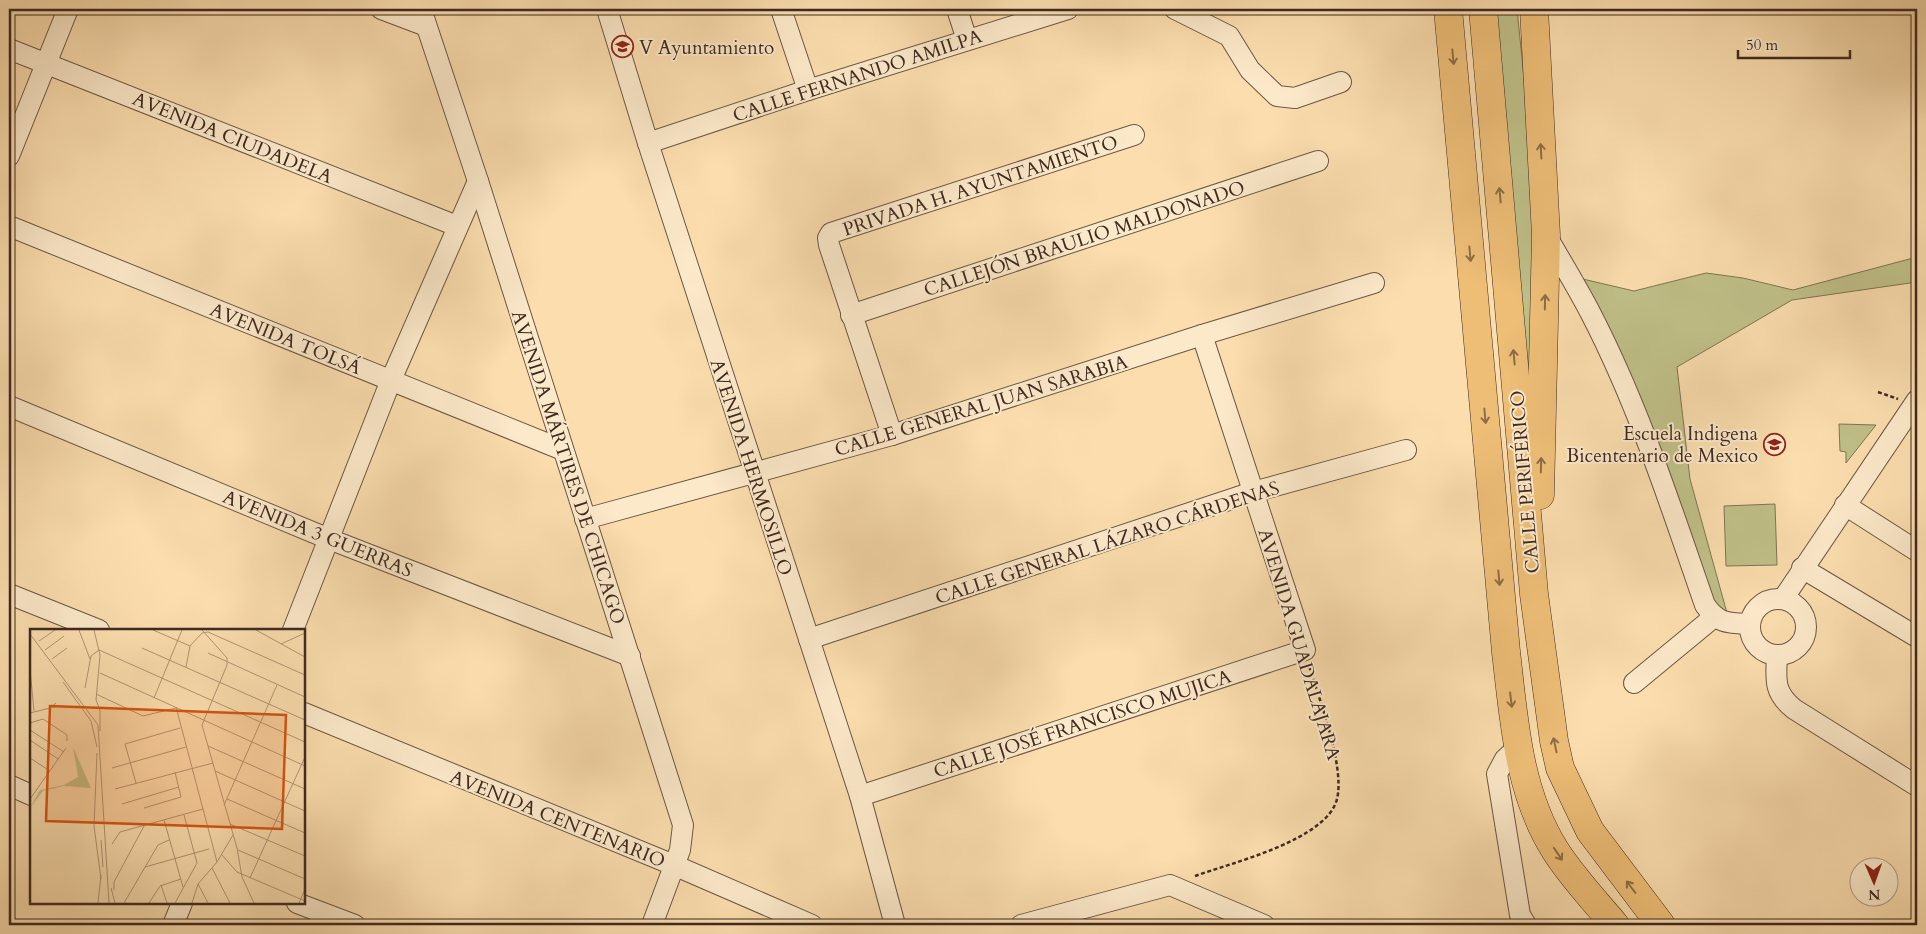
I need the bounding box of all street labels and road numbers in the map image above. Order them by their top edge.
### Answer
street label: CALLE FERNANDO AMILPA [729,23,986,129]
street label: AVENIDA CIUDADELA [129,86,337,190]
street label: PRIVADA H. AYUNTAMIENTO [839,129,1121,243]
street label: CALLEJÓN BRAULIO MALDONADO [920,174,1248,303]
street label: AVENIDA TOLSÁ [206,297,366,381]
street label: AVENIDA MÁRTIRES DE CHICAGO [505,307,631,628]
street label: CALLE GENERAL JUAN SARABIA [832,349,1132,463]
street label: AVENIDA HERMOSILLO [704,356,798,579]
street label: CALLE PERIFÉRICO [1504,389,1546,575]
street label: CALLE GENERAL LÁZARO CÁRDENAS [932,475,1283,611]
street label: AVENIDA 3 GUERRAS [219,484,416,584]
street label: AVENIDA GUADALAJARA [1251,525,1347,764]
street label: CALLE JOSÉ FRANCISCO MUJICA [930,663,1235,784]
street label: AVENIDA CENTENARIO [446,764,669,874]

